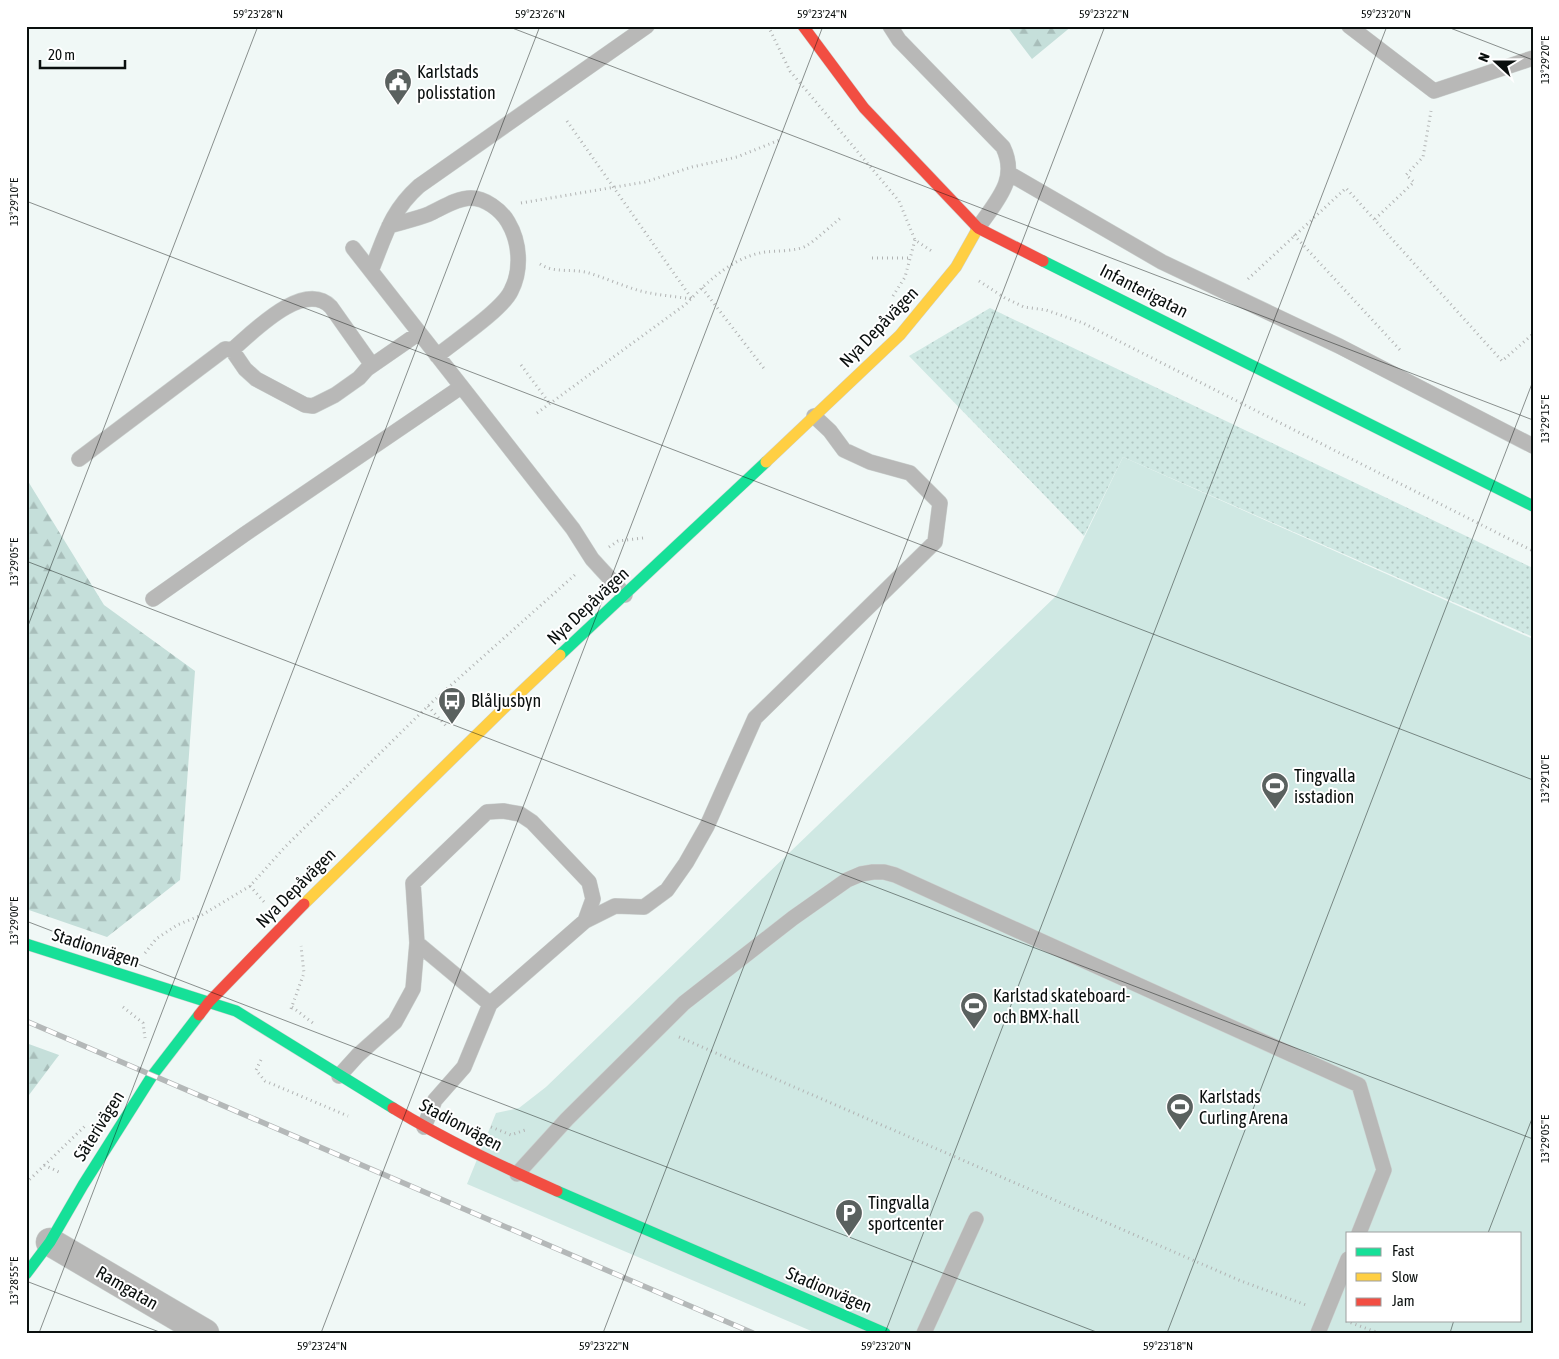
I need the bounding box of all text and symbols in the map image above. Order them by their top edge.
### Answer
text: 59°23'28"N [233,7,283,21]
text: 59°23'26"N [515,7,565,21]
text: 59°23'24"N [797,7,847,21]
text: 59°23'22"N [1079,7,1129,21]
text: 59°23'20"N [1361,7,1411,21]
text: 13°29'20"E [1538,36,1552,84]
scale bar [40,38,125,70]
north arrow [1472,38,1522,88]
text: 20 m [48,46,75,63]
text: N [1475,51,1493,64]
place label: Karlstads polisstation [417,61,496,103]
public building icon: Karlstads polisstation [383,67,413,106]
text: 13°29'10"E [7,178,21,226]
street label: Infanterigatan [1097,259,1192,322]
street label: Nya Depåvägen [835,282,922,371]
text: 13°29'15"E [1538,395,1552,443]
text: 13°29'05"E [7,538,21,586]
street label: Nya Depåvägen [543,563,633,649]
bus stop icon: Blåljusbyn [437,686,467,725]
place label: Blåljusbyn [471,690,541,711]
text: 13°29'10"E [1538,755,1552,803]
place label: Tingvalla isstadion [1294,765,1356,807]
sports icon: Tingvalla isstadion [1260,771,1290,810]
street label: Nya Depåvägen [252,844,340,932]
text: 13°29'00"E [7,897,21,945]
street label: Stadionvägen [50,923,143,972]
place label: Karlstad skateboard- och BMX-hall [993,985,1131,1027]
sports icon: Karlstad skateboard- och BMX-hall [959,991,989,1030]
place label: Karlstads Curling Arena [1199,1086,1288,1128]
street label: Säterivägen [69,1087,128,1165]
sports icon: Karlstads Curling Arena [1165,1092,1195,1131]
street label: Stadionvägen [416,1094,506,1155]
text: 13°29'05"E [1538,1115,1552,1163]
place label: Tingvalla sportcenter [868,1192,944,1234]
parking icon: Tingvalla sportcenter [834,1198,864,1237]
legend [1346,1232,1522,1322]
text: Fast [1392,1242,1414,1259]
text: 13°28'55"E [7,1257,21,1305]
street label: Ramgatan [92,1261,162,1314]
street label: Stadionvägen [783,1262,875,1317]
text: Slow [1392,1268,1418,1285]
text: Jam [1392,1292,1415,1309]
text: 59°23'24"N [297,1339,347,1353]
text: 59°23'22"N [579,1339,629,1353]
text: 59°23'20"N [861,1339,911,1353]
text: 59°23'18"N [1143,1339,1193,1353]

